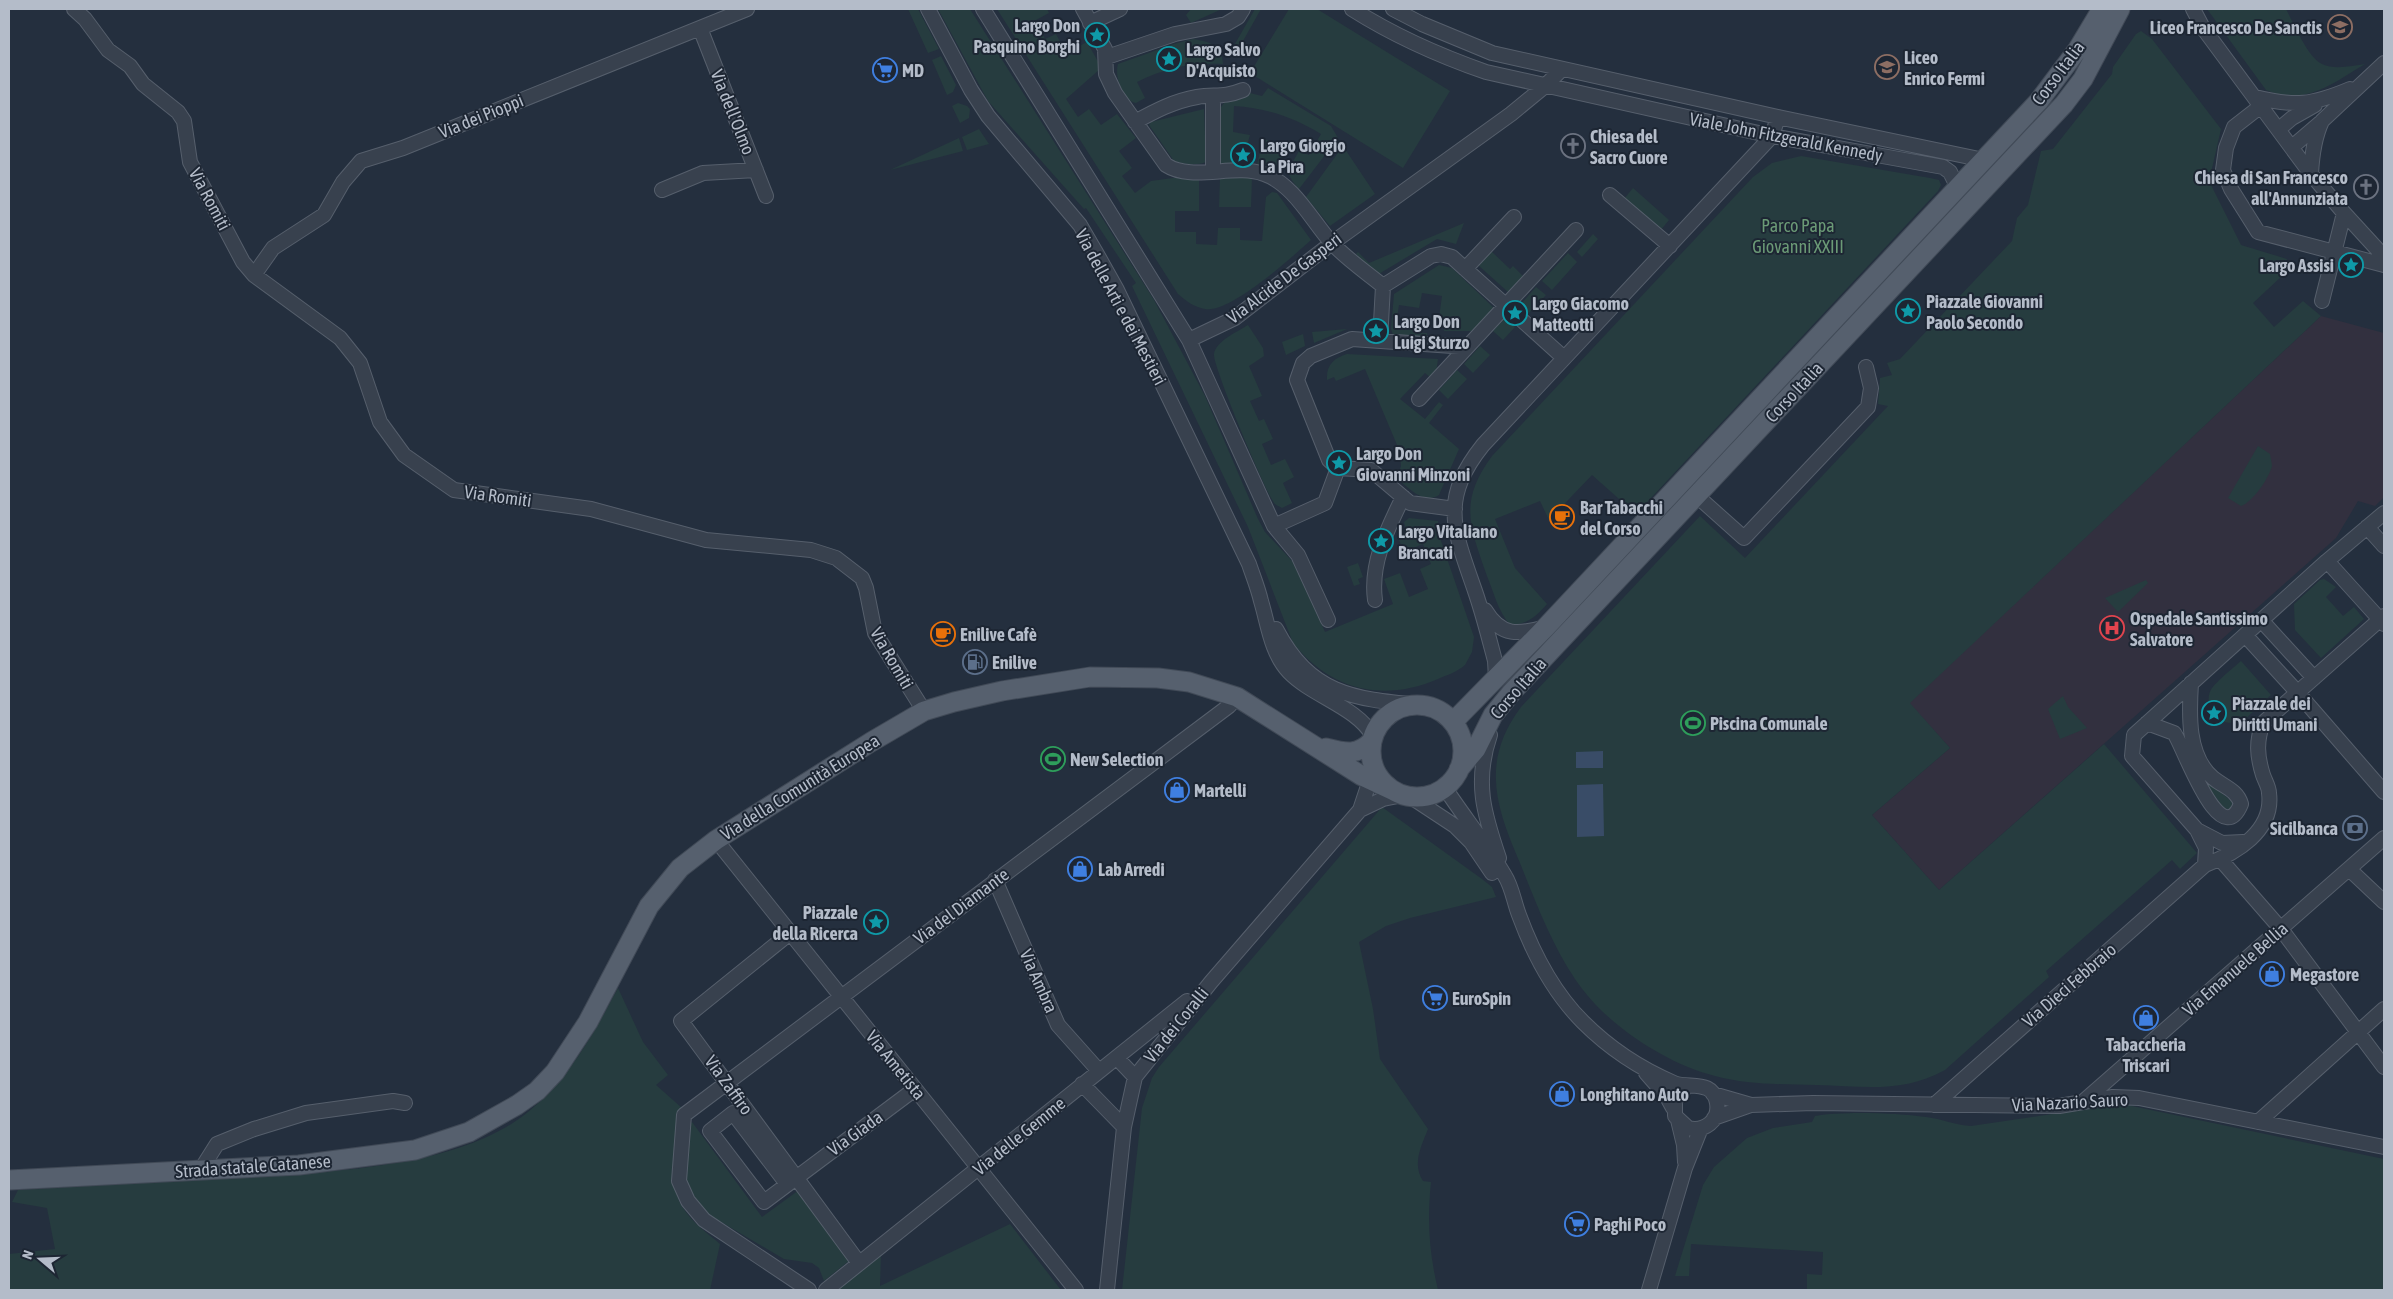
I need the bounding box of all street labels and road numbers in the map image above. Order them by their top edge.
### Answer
street label: Corso Italia [2027,37,2089,109]
street label: Via dell'Olmo [706,66,760,158]
street label: Via dei Pioppi [436,90,526,142]
street label: Viale John Fitzgerald Kennedy [1688,108,1884,166]
street label: Via Romiti [185,164,235,234]
street label: Via delle Arti e dei Mestieri [1071,225,1171,389]
street label: Via Alcide De Gasperi [1222,228,1346,328]
street label: Corso Italia [1761,358,1827,426]
street label: Via Romiti [463,481,533,511]
street label: Via Romiti [866,623,918,693]
street label: Corso Italia [1486,653,1550,723]
street label: Via della Comunità Europea [717,730,883,844]
street label: Via del Diamante [909,863,1013,949]
street label: Via Emanuele Bellia [2178,918,2292,1020]
street label: Via Dieci Febbraio [2018,939,2120,1031]
street label: Via Ambra [1016,946,1062,1016]
street label: Via dei Coralli [1139,983,1213,1067]
street label: Via Ametista [862,1026,930,1104]
street label: Via Zaffiro [701,1051,757,1119]
street label: Via Nazario Sauro [2011,1088,2129,1116]
street label: Via delle Gemme [969,1092,1069,1180]
street label: Via Giada [823,1106,887,1160]
street label: Strada statale Catanese [175,1150,331,1182]

